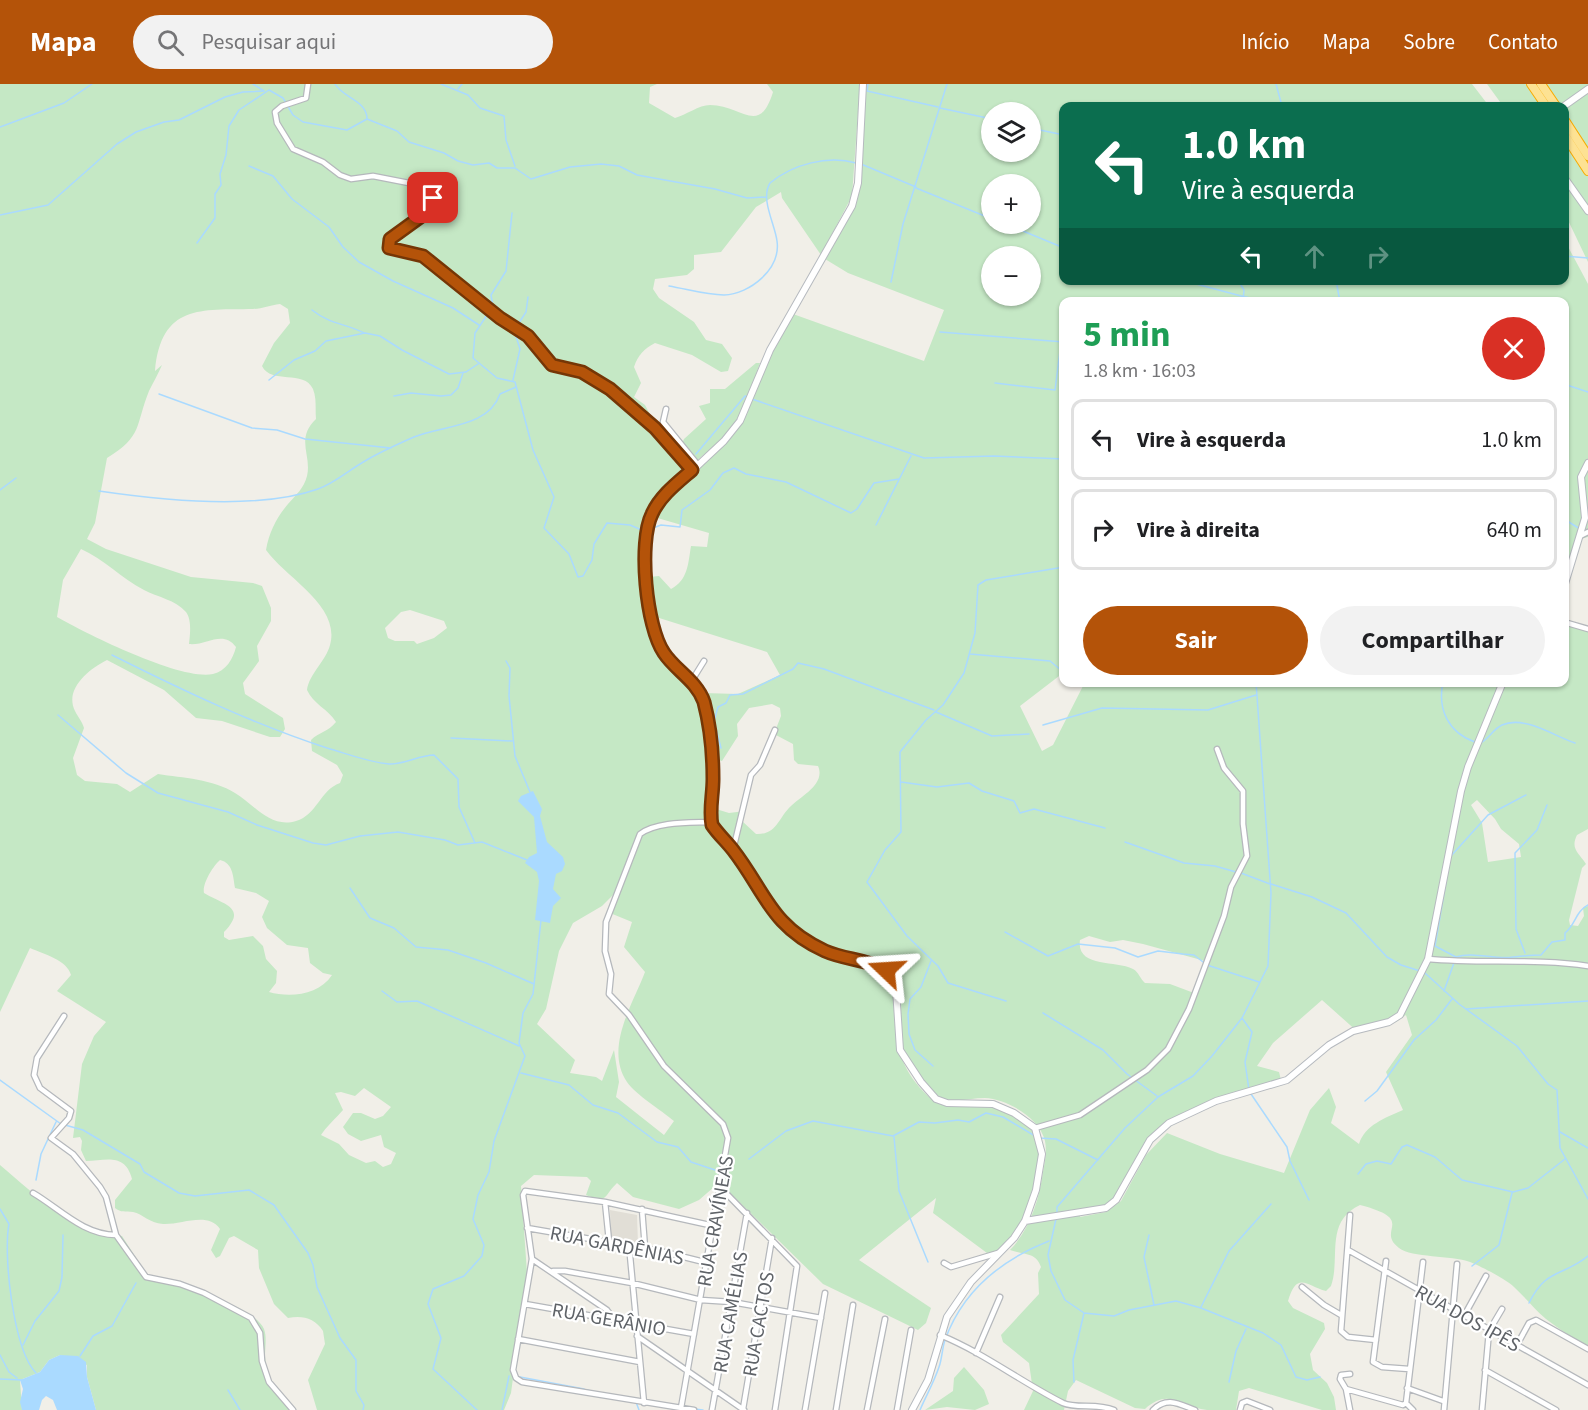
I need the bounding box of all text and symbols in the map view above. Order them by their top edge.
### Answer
search box [133,15,553,69]
text: Mapa [30,22,97,62]
icon: search [154,26,187,59]
text: Pesquisar aqui [202,26,336,58]
text: Início [1241,27,1289,57]
text: Mapa [1322,27,1370,57]
text: Sobre [1403,27,1455,57]
text: Contato [1488,27,1558,57]
map controls [981,102,1041,306]
button: layers [981,102,1041,162]
text: 1.0 km [1182,115,1306,175]
icon: left [1083,126,1161,204]
text: Vire à esquerda [1182,171,1355,210]
pin [407,172,458,223]
button: + [981,174,1041,234]
icon: arrive [416,181,449,214]
icon: left [1235,240,1268,273]
icon: ahead [1298,240,1331,273]
icon: right [1361,240,1394,273]
button: − [981,246,1041,306]
text: 5 min [1083,309,1171,360]
button: close [1482,317,1545,380]
text: 1.8 km · 16:03 [1083,357,1196,385]
icon: left [1086,423,1119,456]
text: Vire à esquerda [1137,424,1286,456]
text: 1.0 km [1481,424,1542,456]
icon: right [1086,513,1119,546]
text: Vire à direita [1137,514,1260,546]
text: 640 m [1487,514,1542,546]
button: Sair [1083,606,1308,675]
button: Compartilhar [1320,606,1545,675]
position arrow [854,938,918,1002]
street label: RUA CRAVÍNEAS [691,1153,741,1289]
street label: RUA GARDÊNIAS [547,1219,686,1273]
street label: RUA CAMÉLIAS [707,1249,755,1375]
street label: RUA CACTOS [736,1269,782,1379]
street label: RUA DOS IPÊS [1410,1278,1525,1359]
street label: RUA GERÂNIO [550,1296,668,1344]

